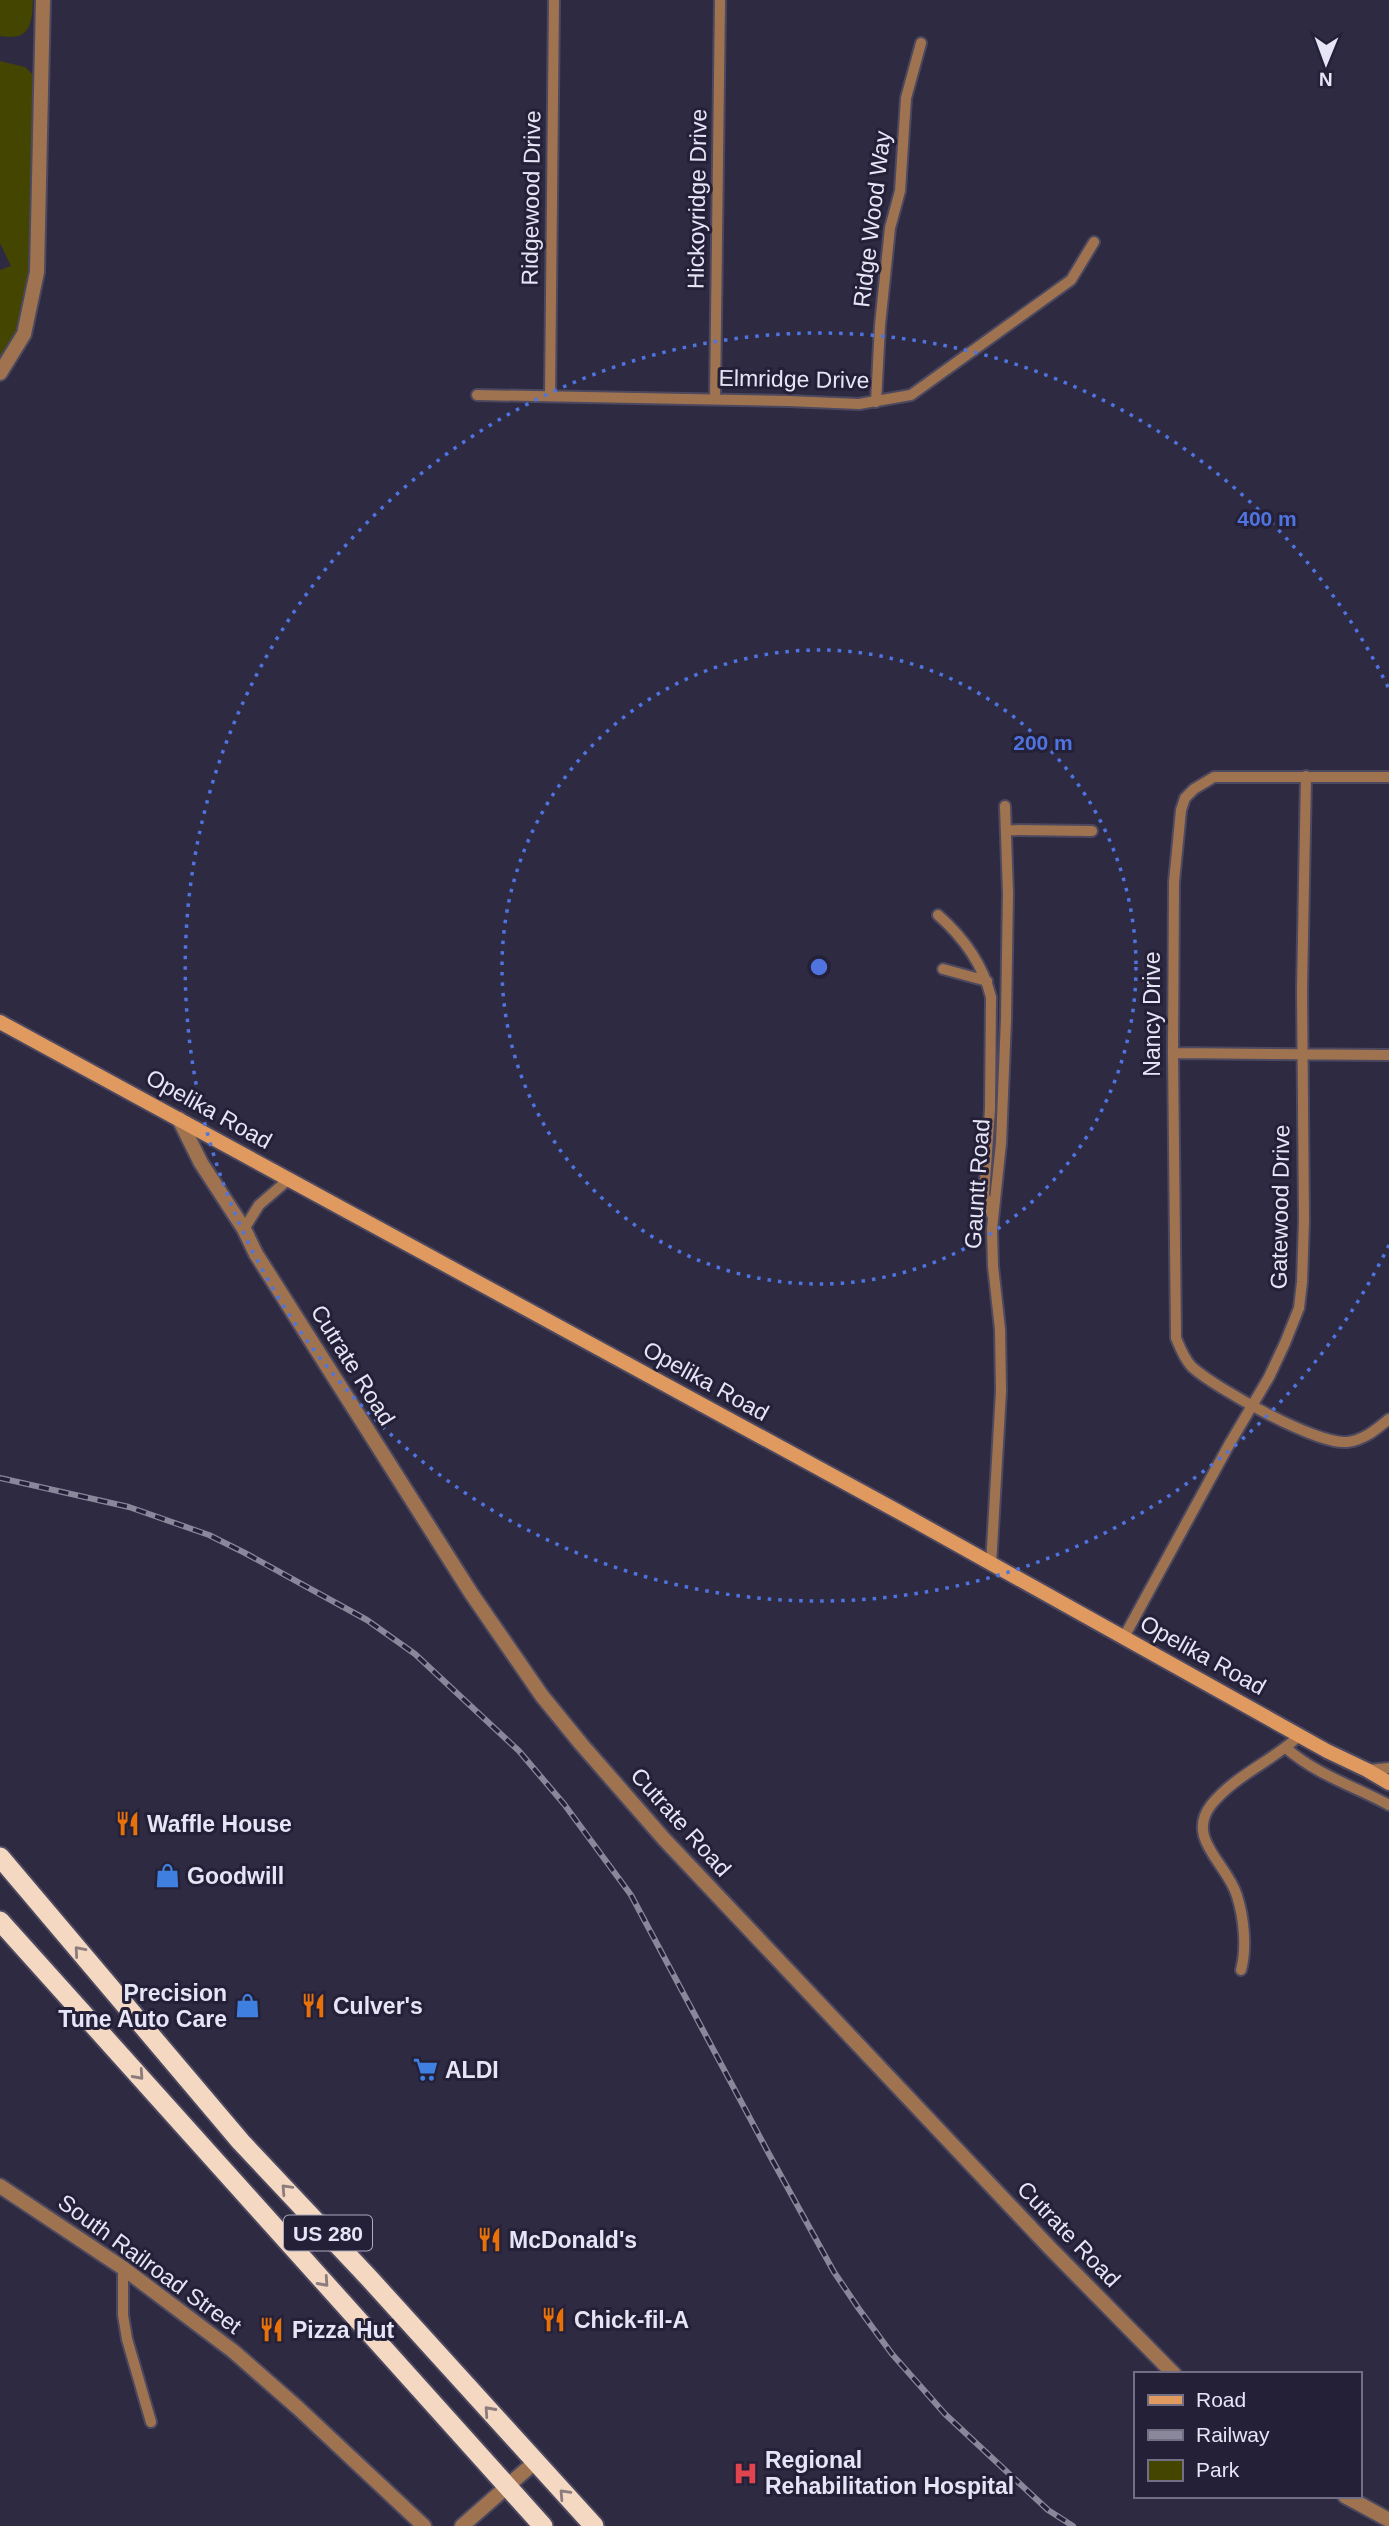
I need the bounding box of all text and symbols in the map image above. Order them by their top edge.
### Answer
north arrow [1291,28,1361,98]
text: N [1319,69,1333,90]
street label: Hickoyridge Drive [682,109,712,289]
street label: Ridgewood Drive [516,110,546,286]
street label: Ridge Wood Way [848,129,896,309]
street label: Elmridge Drive [718,365,870,393]
text: 400 m [1237,507,1297,530]
text: 200 m [1013,731,1073,754]
street label: Nancy Drive [1139,951,1165,1077]
centre of rings [807,955,831,979]
street label: Opelika Road [142,1064,276,1154]
street label: Gauntt Road [959,1118,995,1250]
street label: Gatewood Drive [1266,1124,1294,1290]
street label: Cutrate Road [306,1300,400,1430]
street label: Opelika Road [639,1336,773,1426]
street label: Opelika Road [1136,1610,1270,1700]
street label: Cutrate Road [626,1762,736,1882]
restaurant icon: Waffle House [113,1810,141,1838]
place label: Waffle House [147,1811,292,1837]
shop icon: Goodwill [153,1862,181,1890]
place label: Goodwill [187,1863,284,1889]
one-way arrow [75,1946,87,1959]
place label: Precision Tune Auto Care [58,1980,227,2032]
shop icon: Precision Tune Auto Care [233,1992,261,2020]
restaurant icon: Culver's [299,1992,327,2020]
place label: Culver's [333,1993,423,2019]
supermarket icon: ALDI [411,2056,439,2084]
place label: ALDI [445,2057,499,2083]
one-way arrow [131,2067,144,2080]
street label: Cutrate Road [1012,2176,1126,2292]
one-way arrow [282,2184,294,2197]
street label: South Railroad Street [53,2189,247,2340]
road number: US 280 [284,2216,372,2250]
restaurant icon: McDonald's [475,2226,503,2254]
place label: McDonald's [509,2227,637,2253]
one-way arrow [315,2274,328,2287]
restaurant icon: Chick-fil-A [540,2306,568,2334]
place label: Chick-fil-A [574,2307,689,2333]
restaurant icon: Pizza Hut [258,2316,286,2344]
place label: Pizza Hut [292,2317,395,2343]
legend [1134,2372,1361,2498]
text: Road [1196,2388,1246,2411]
one-way arrow [485,2406,497,2419]
text: Railway [1196,2423,1270,2446]
place label: Regional Rehabilitation Hospital [765,2447,1014,2499]
text: Park [1196,2458,1240,2481]
hospital icon: Regional Rehabilitation Hospital [731,2459,759,2487]
one-way arrow [560,2489,573,2502]

